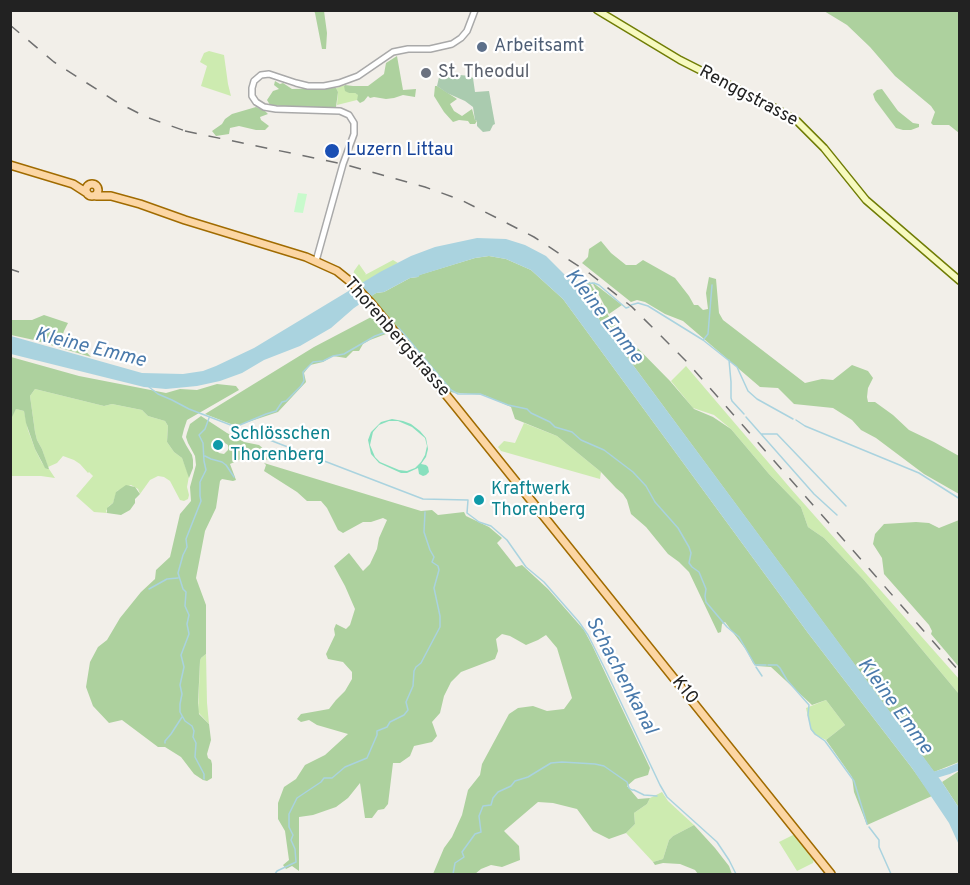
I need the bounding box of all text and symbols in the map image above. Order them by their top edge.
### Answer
place label: Arbeitsamt [494,36,584,58]
marker: Arbeitsamt [475,40,489,54]
place label: St. Theodul [438,62,530,84]
street label: Renggstrasse [695,62,801,132]
marker: St. Theodul [419,66,433,80]
place label: Luzern Littau [346,140,454,162]
marker: Luzern Littau [323,142,341,160]
water label: Kleine Emme [559,265,647,369]
street label: Thorenbergstrasse [338,274,454,402]
water label: Kleine Emme [32,324,148,374]
place label: Schlösschen Thorenberg [230,424,330,466]
marker: Schlösschen Thorenberg [211,438,225,452]
place label: Kraftwerk Thorenberg [491,479,585,522]
marker: Kraftwerk Thorenberg [472,493,486,507]
water label: Schachenkanal [579,613,661,739]
water label: Kleine Emme [851,654,937,760]
street label: K10 [666,673,702,709]

